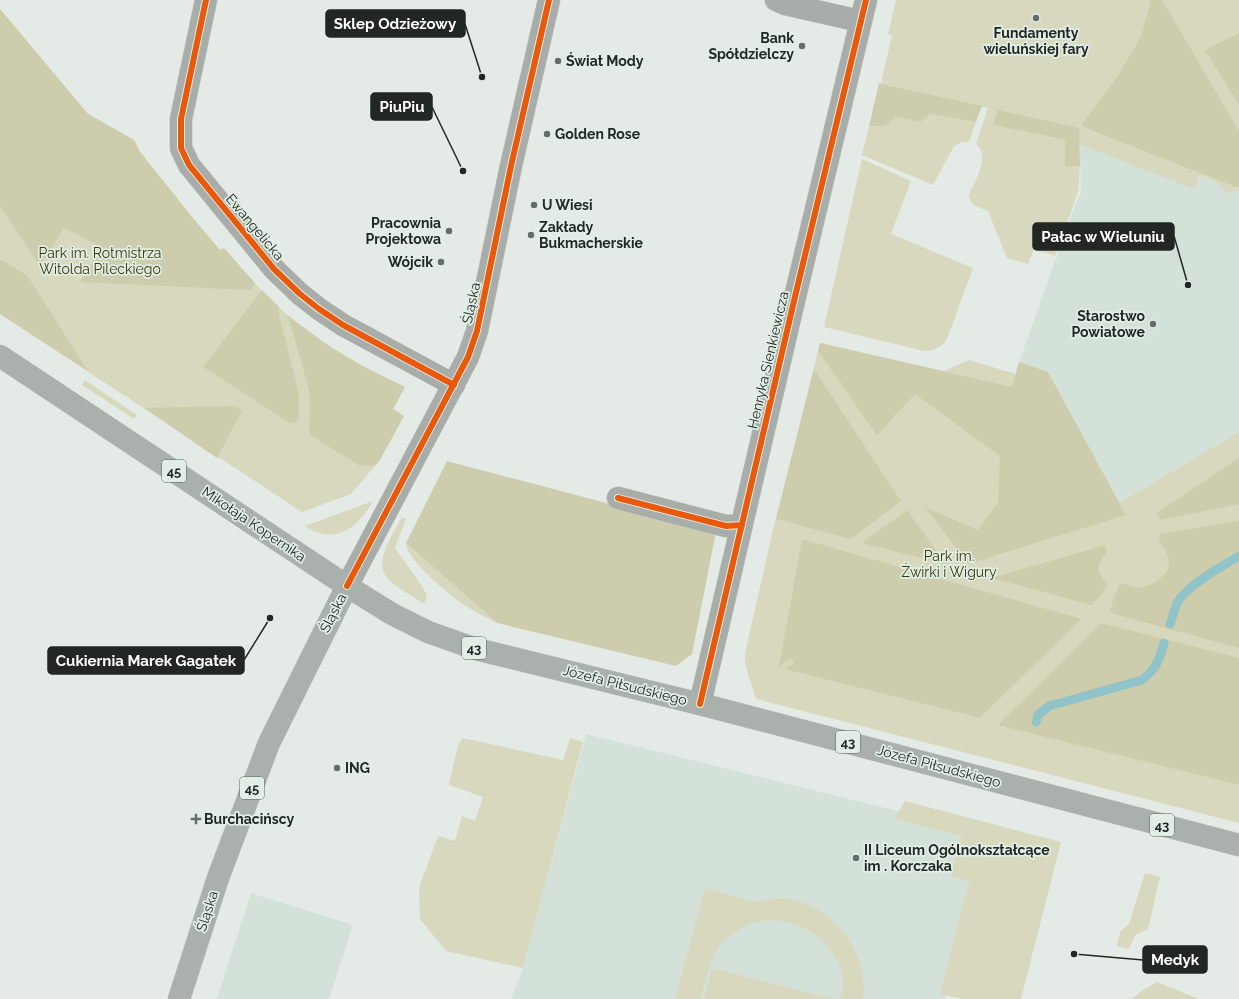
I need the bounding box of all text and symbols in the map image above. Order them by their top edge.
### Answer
callout: Sklep Odzieżowy [326,10,465,37]
marker: Fundamenty wieluńskiej fary [1031,13,1041,23]
text: Sklep Odzieżowy [334,15,457,33]
place label: Fundamenty wieluńskiej fary [983,25,1089,57]
place label: Bank Spółdzielczy [708,30,794,62]
marker: Bank Spółdzielczy [797,41,807,51]
place label: Świat Mody [566,52,644,69]
marker: Świat Mody [553,56,563,66]
callout: PiuPiu [371,93,432,120]
text: PiuPiu [380,98,424,116]
place label: Golden Rose [555,126,641,142]
marker: Golden Rose [542,129,552,139]
street label: Ewangelicka [223,191,287,263]
place label: U Wiesi [542,197,593,213]
marker: U Wiesi [529,200,539,210]
place label: Pracownia Projektowa [366,215,441,247]
place label: Zakłady Bukmacherskie [539,219,643,251]
callout: Pałac w Wieluniu [1033,223,1174,250]
marker: Pracownia Projektowa [444,226,454,236]
text: Pałac w Wieluniu [1041,228,1165,246]
marker: Zakłady Bukmacherskie [526,230,536,240]
park label: Park im. Rotmistrza Witolda Pileckiego [39,245,161,277]
place label: Wójcik [388,254,433,270]
marker: Wójcik [436,257,446,267]
street label: Śląska [458,281,483,325]
street label: Henryka Sienkiewicza [744,290,792,430]
place label: Starostwo Powiatowe [1072,308,1146,340]
marker: Starostwo Powiatowe [1148,319,1158,329]
road number: 45 [162,460,186,482]
street label: Mikołaja Kopernika [199,483,309,565]
park label: Park im. Żwirki i Wigury [901,548,997,580]
street label: Śląska [316,590,350,635]
road number: 43 [462,637,486,659]
callout: Cukiernia Marek Gagatek [48,647,244,674]
text: Cukiernia Marek Gagatek [56,652,237,670]
street label: Józefa Piłsudskiego [561,662,689,708]
road number: 43 [836,731,860,753]
street label: Józefa Piłsudskiego [875,742,1003,790]
place label: ING [345,760,370,776]
marker: ING [332,763,342,773]
road number: 45 [240,777,264,799]
place label: Burchacińscy [204,811,294,827]
marker: Burchacińscy [191,814,201,824]
road number: 43 [1150,814,1174,836]
place label: II Liceum Ogólnokształcące im . Korczaka [864,842,1050,874]
marker: II Liceum Ogólnokształcące im . Korczaka [851,853,861,863]
street label: Śląska [192,888,221,933]
callout: Medyk [1143,946,1207,973]
text: Medyk [1151,951,1200,969]

